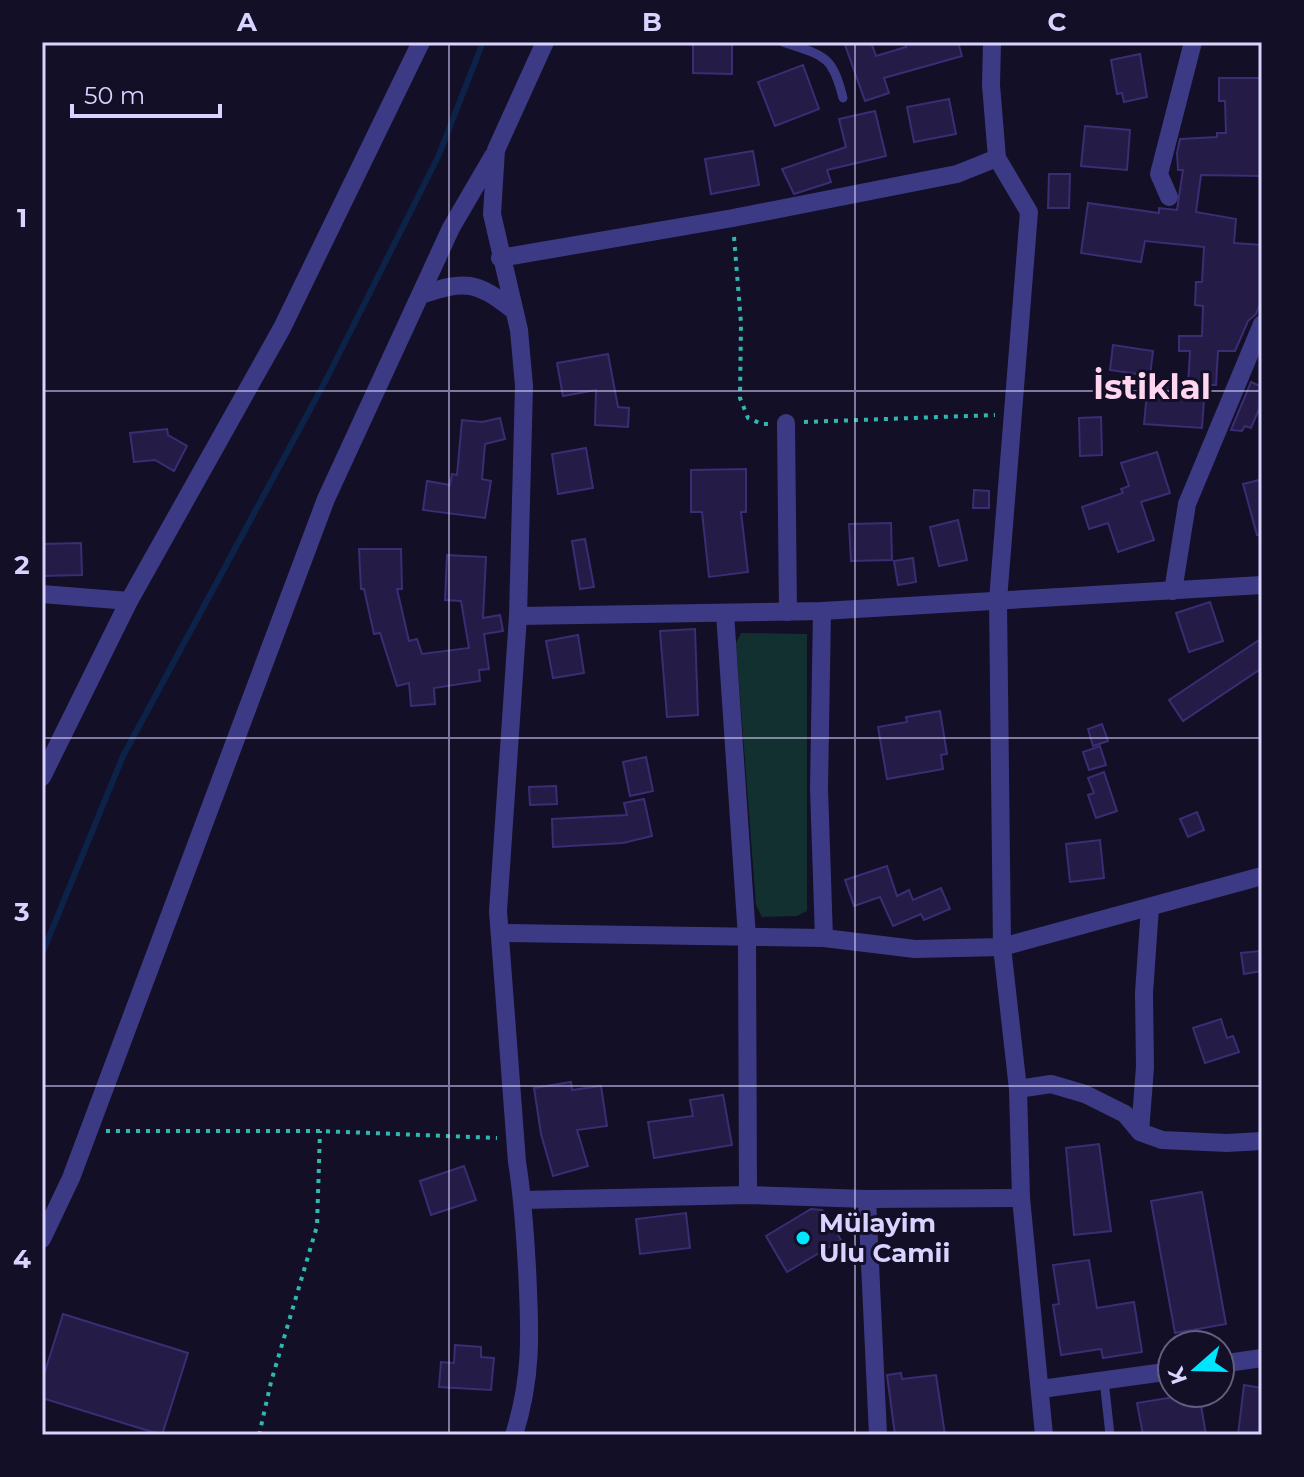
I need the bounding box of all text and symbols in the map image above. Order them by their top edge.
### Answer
text: A [236,6,258,38]
text: B [642,6,662,38]
text: C [1048,6,1067,38]
scale bar [72,68,220,118]
text: 50 m [84,81,145,110]
text: 1 [17,202,27,234]
district label: İstiklal [1093,366,1211,408]
text: 2 [14,549,30,581]
text: 3 [13,896,30,928]
place label: Mülayim Ulu Camii [819,1207,950,1269]
marker: Mülayim Ulu Camii [794,1229,812,1247]
text: 4 [13,1243,31,1275]
north arrow [1156,1329,1236,1409]
text: K [1162,1363,1193,1388]

